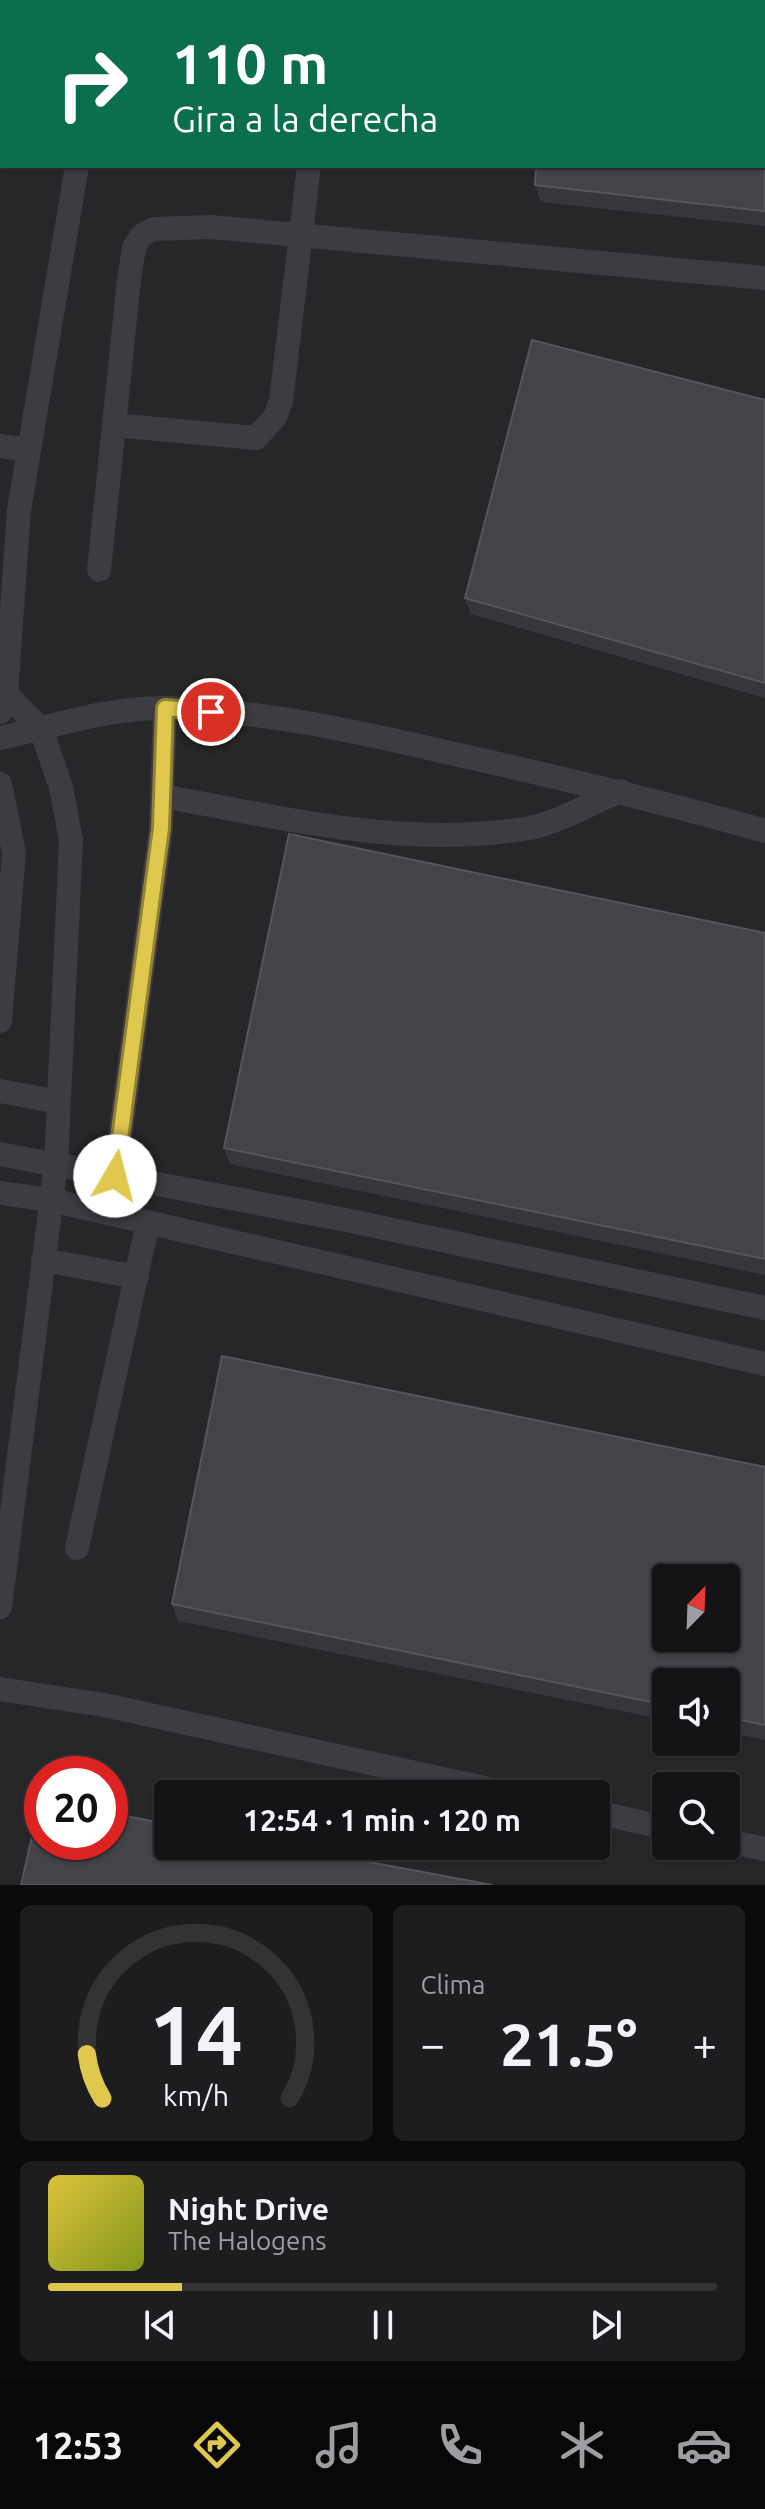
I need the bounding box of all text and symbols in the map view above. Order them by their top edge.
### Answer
icon: right [40,32,144,136]
text: 110 m [172,32,328,95]
text: Gira a la derecha [172,98,438,139]
pin [177,678,245,746]
icon: arrive [189,690,233,734]
position arrow [73,1134,157,1218]
north arrow [652,1564,740,1652]
map controls [652,1564,740,1860]
button: sound [652,1668,740,1756]
speed limit sign: 20 [24,1756,128,1860]
button: search [652,1772,740,1860]
text: 12:54 · 1 min · 120 m [243,1803,521,1837]
text: Clima [421,1970,485,1999]
text: 14 [149,1987,243,2081]
text: 21.5° [500,2010,637,2077]
text: − [421,2019,445,2068]
text: + [692,2019,717,2068]
text: km/h [163,2079,229,2111]
text: Night Drive [168,2192,329,2226]
text: The Halogens [168,2226,327,2255]
icon: previous [138,2303,182,2347]
icon: pause [361,2303,405,2347]
icon: next [584,2303,628,2347]
icon: directions [189,2417,245,2473]
icon: music [311,2417,367,2473]
icon: phone [432,2417,488,2473]
icon: climate [554,2417,610,2473]
icon: car [676,2417,732,2473]
text: 12:53 [33,2425,123,2466]

